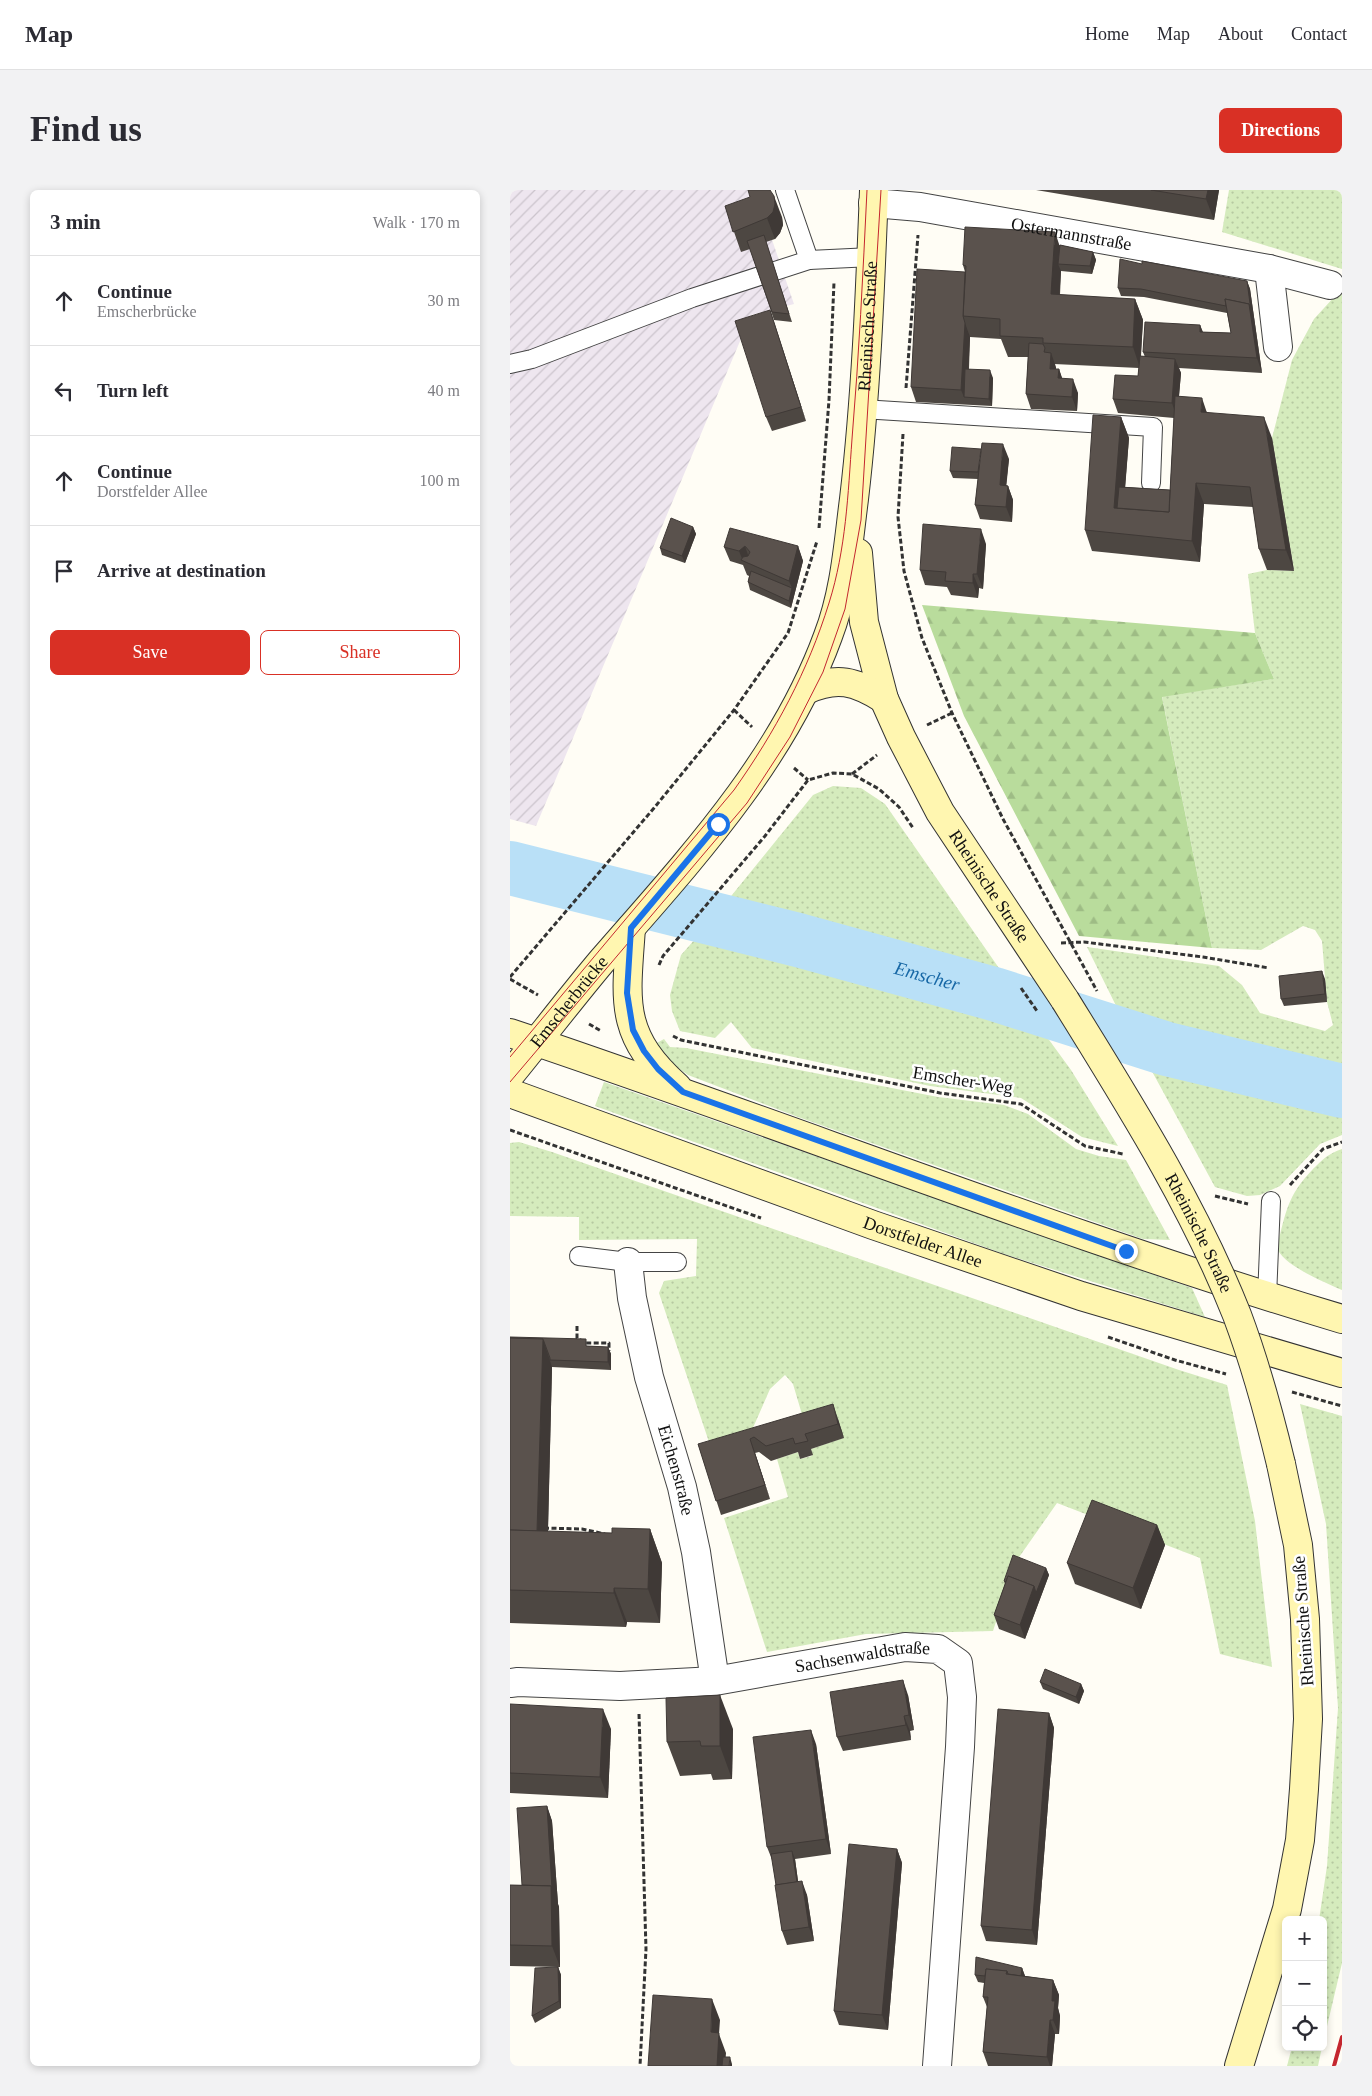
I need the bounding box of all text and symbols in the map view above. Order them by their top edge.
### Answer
text: Map [25,21,73,47]
text: Home [1085,24,1129,44]
text: Map [1157,24,1190,44]
text: About [1218,24,1263,44]
text: Contact [1291,24,1347,44]
button: Directions [1219,108,1342,153]
text: Find us [30,110,142,149]
text: 3 min [50,210,101,234]
street label: Ostermannstraße [1010,213,1133,254]
text: Walk · 170 m [373,214,460,231]
street label: Rheinische Straße [854,261,881,392]
text: Continue [97,281,172,302]
icon: ahead [50,287,78,315]
text: 30 m [428,292,460,309]
text: Emscherbrücke [97,303,197,320]
icon: left [50,377,78,405]
text: Turn left [97,380,169,401]
text: 40 m [428,382,460,399]
text: Continue [97,461,172,482]
icon: ahead [50,467,78,495]
text: 100 m [420,472,460,489]
text: Dorstfelder Allee [97,483,208,500]
icon: arrive [50,557,78,585]
text: Arrive at destination [97,560,266,581]
button: Save [50,630,250,675]
button: Share [260,630,460,675]
route start [707,813,730,836]
street label: Rheinische Straße [945,826,1034,946]
street label: Emscherbrücke [526,952,612,1052]
water label: Emscher [891,957,963,995]
street label: Emscher-Weg [911,1062,1015,1098]
street label: Rheinische Straße [1161,1170,1237,1296]
street label: Dorstfelder Allee [861,1212,985,1272]
route end [1115,1240,1138,1263]
street label: Eichenstraße [654,1422,698,1517]
street label: Rheinische Straße [1288,1555,1318,1687]
street label: Sachsenwaldstraße [793,1637,931,1677]
map controls [1282,1916,1327,2051]
button: + [1282,1916,1327,1961]
button: − [1282,1961,1327,2006]
button: locate [1282,2006,1327,2051]

